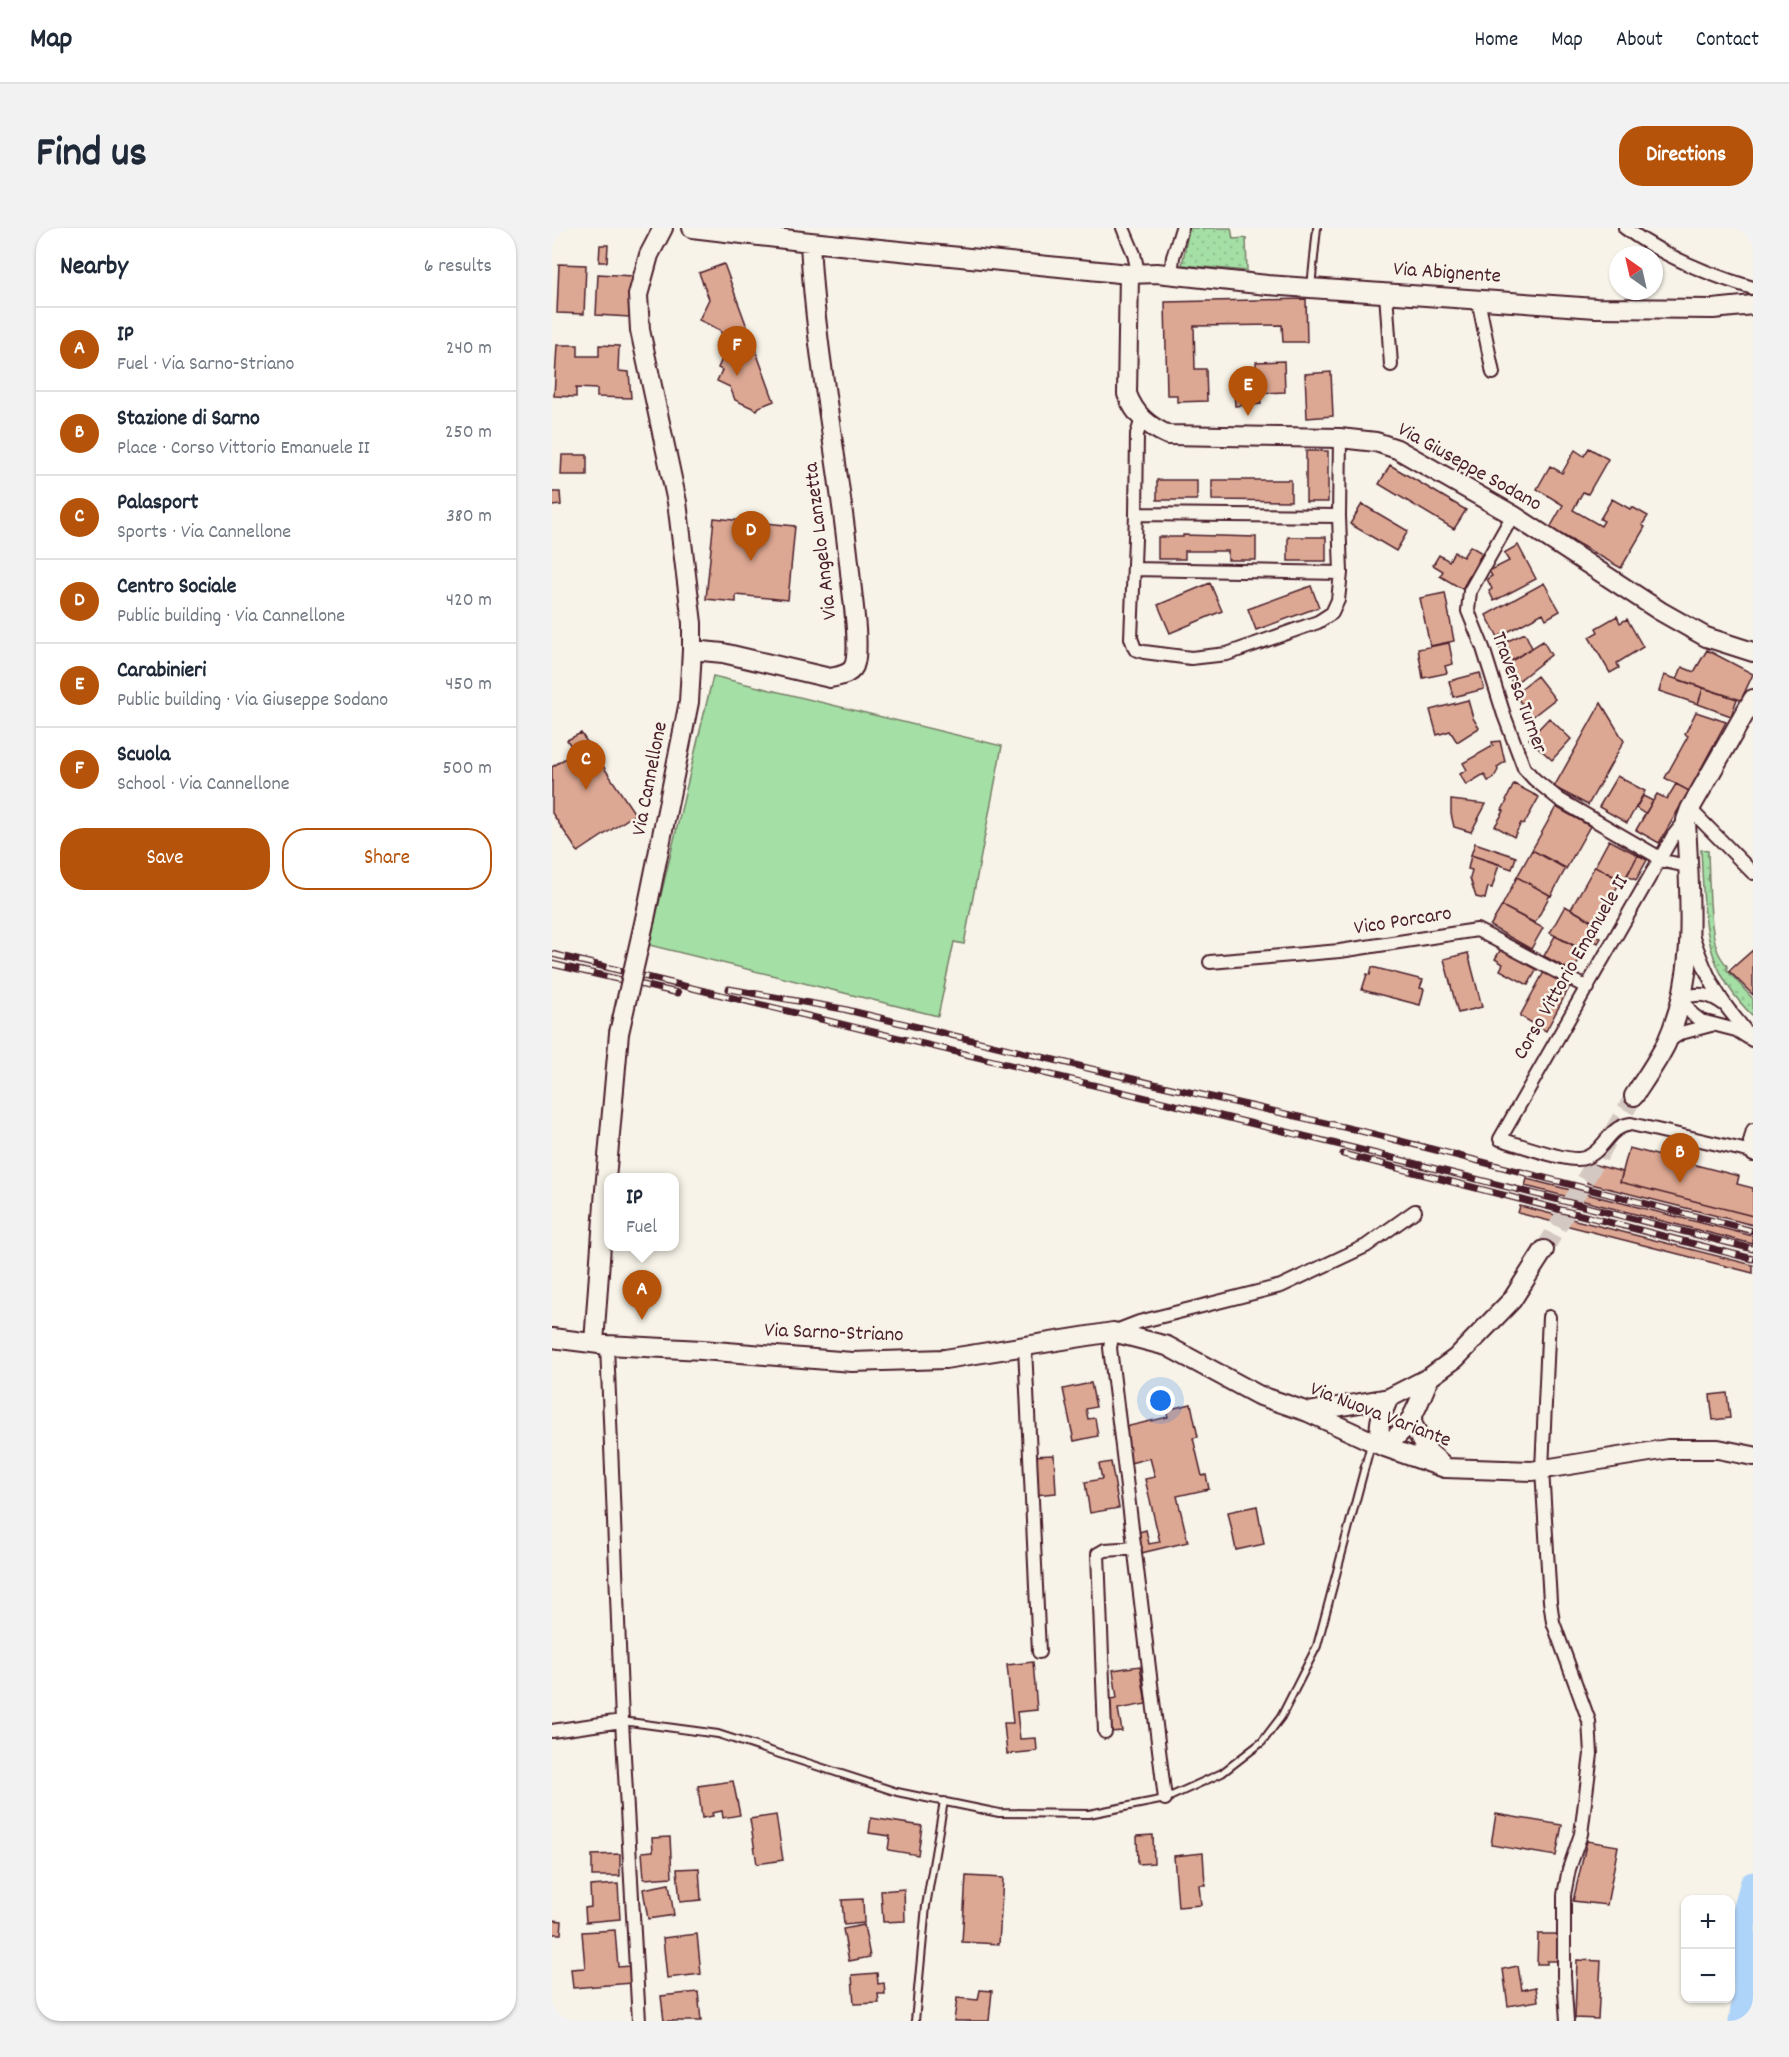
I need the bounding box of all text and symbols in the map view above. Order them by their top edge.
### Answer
text: Map [30,21,72,61]
text: Home [1474,26,1518,56]
text: Map [1551,26,1583,56]
text: About [1616,26,1663,56]
text: Contact [1696,26,1759,56]
text: Find us [36,126,147,186]
button: Directions [1619,126,1753,186]
north arrow [1609,246,1663,300]
text: Nearby [60,249,128,286]
text: 6 results [424,253,492,281]
street label: Via Abignente [1392,255,1502,293]
text: IP [117,320,134,351]
pin: F [718,326,756,376]
text: A [74,335,85,363]
text: 240 m [446,335,492,363]
text: Fuel · Via Sarno-Striano [117,351,294,379]
pin: E [1228,366,1268,416]
text: Stazione di Sarno [117,404,260,435]
street label: Via Giuseppe Sodano [1391,416,1547,520]
text: B [75,419,84,447]
text: 250 m [445,419,492,447]
text: Place · Corso Vittorio Emanuele II [117,435,370,463]
street label: Via Angelo Lanzetta [797,460,847,621]
text: Palasport [117,488,198,519]
text: C [75,503,84,531]
text: 380 m [446,503,492,531]
pin: D [732,512,770,561]
text: Sports · Via Cannellone [117,519,291,547]
text: Centro Sociale [117,572,236,603]
text: D [74,587,85,615]
text: 420 m [446,587,492,615]
text: Public building · Via Cannellone [117,603,345,631]
street label: Traversa Turner [1482,628,1554,758]
text: Carabinieri [117,656,206,687]
text: E [75,671,84,699]
text: 450 m [445,671,492,699]
text: Public building · Via Giuseppe Sodano [117,687,388,715]
street label: Via Cannellone [625,719,677,839]
text: Scuola [117,740,170,771]
pin: C [567,740,606,790]
text: F [75,755,84,783]
text: 500 m [443,755,492,783]
text: School · Via Cannellone [117,771,290,799]
button: Save [60,828,270,890]
button: Share [282,828,492,890]
street label: Corso Vittorio Emanuele II [1507,870,1637,1066]
street label: Vico Porcaro [1352,899,1454,945]
pin: B [1660,1134,1700,1183]
popup [604,1173,679,1251]
text: IP [626,1183,643,1214]
text: Fuel [626,1214,657,1242]
pin: A [622,1270,662,1320]
street label: Via Sarno-Striano [764,1317,904,1351]
street label: Via Nuova Variante [1305,1375,1455,1457]
your location [1146,1386,1175,1415]
map controls [1681,1895,1735,2003]
button: + [1681,1895,1735,1949]
button: − [1681,1949,1735,2003]

